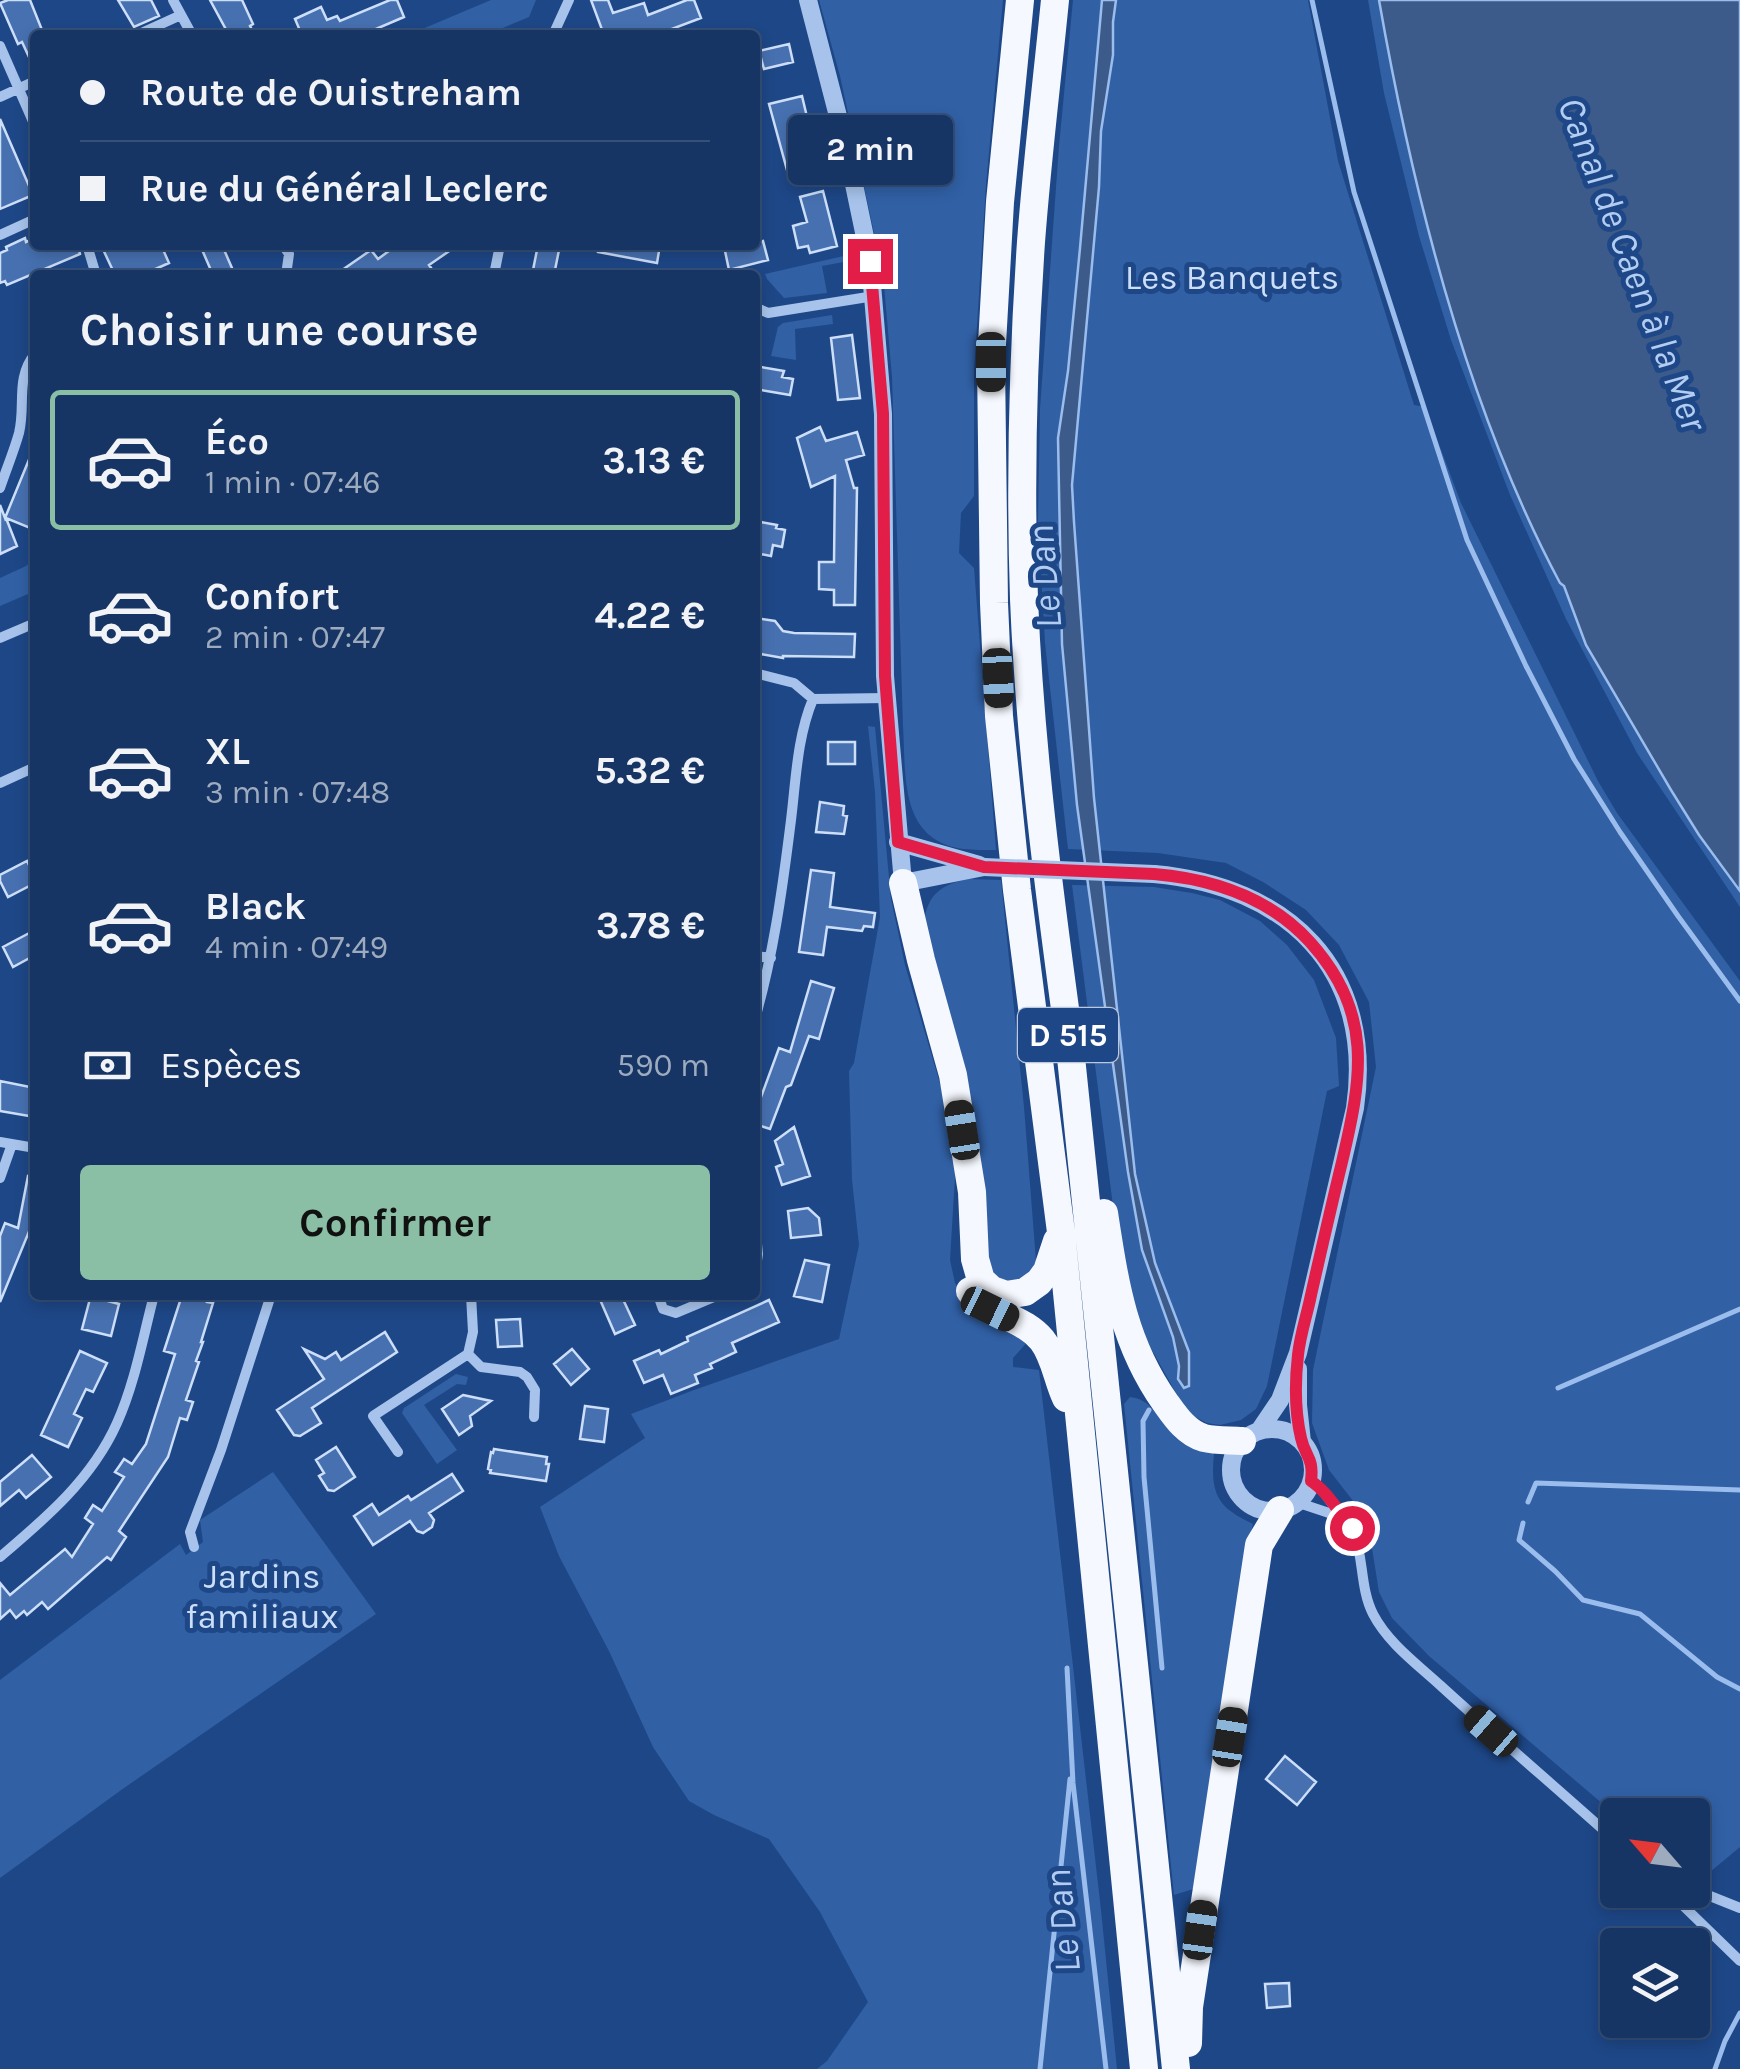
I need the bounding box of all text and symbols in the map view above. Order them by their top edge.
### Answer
text: Route de Ouistreham [140,70,522,115]
water label: Canal de Caen à la Mer [1548,91,1718,439]
callout: 2 min [788,116,952,186]
text: 2 min [826,131,915,168]
text: Rue du Général Leclerc [140,166,549,211]
route end [848,239,893,284]
park label: Les Banquets [1125,257,1339,298]
text: Choisir une course [80,304,479,356]
car [976,332,1006,392]
icon: car [85,415,175,505]
text: Éco [205,419,269,464]
text: 3.13 € [602,438,705,483]
text: 1 min · 07:46 [205,464,380,501]
water label: Le Dan [1018,523,1071,631]
icon: car [85,570,175,660]
text: Confort [205,574,340,619]
text: 4.22 € [595,593,705,638]
text: 2 min · 07:47 [205,619,385,656]
car [981,647,1015,709]
icon: car [85,725,175,815]
text: XL [205,729,250,774]
text: 5.32 € [594,748,705,793]
text: 3 min · 07:48 [205,774,390,811]
icon: car [85,880,175,970]
text: Black [205,884,306,929]
text: 3.78 € [596,903,705,948]
text: 4 min · 07:49 [205,929,388,966]
road number: D 515 [1018,1008,1118,1062]
icon: cash [80,1038,135,1093]
text: Espèces [160,1043,302,1088]
text: 590 m [617,1047,710,1084]
car [942,1098,982,1162]
button: Confirmer [80,1165,710,1280]
car [956,1282,1024,1336]
route start [1330,1506,1375,1551]
park label: Jardins familiaux [185,1556,339,1637]
car [1459,1700,1523,1762]
car [1210,1705,1250,1769]
north arrow [1600,1798,1710,1908]
map controls [1600,1798,1710,2038]
water label: Le Dan [1035,1867,1090,1975]
car [1181,1898,1219,1962]
button: layers [1600,1928,1710,2038]

